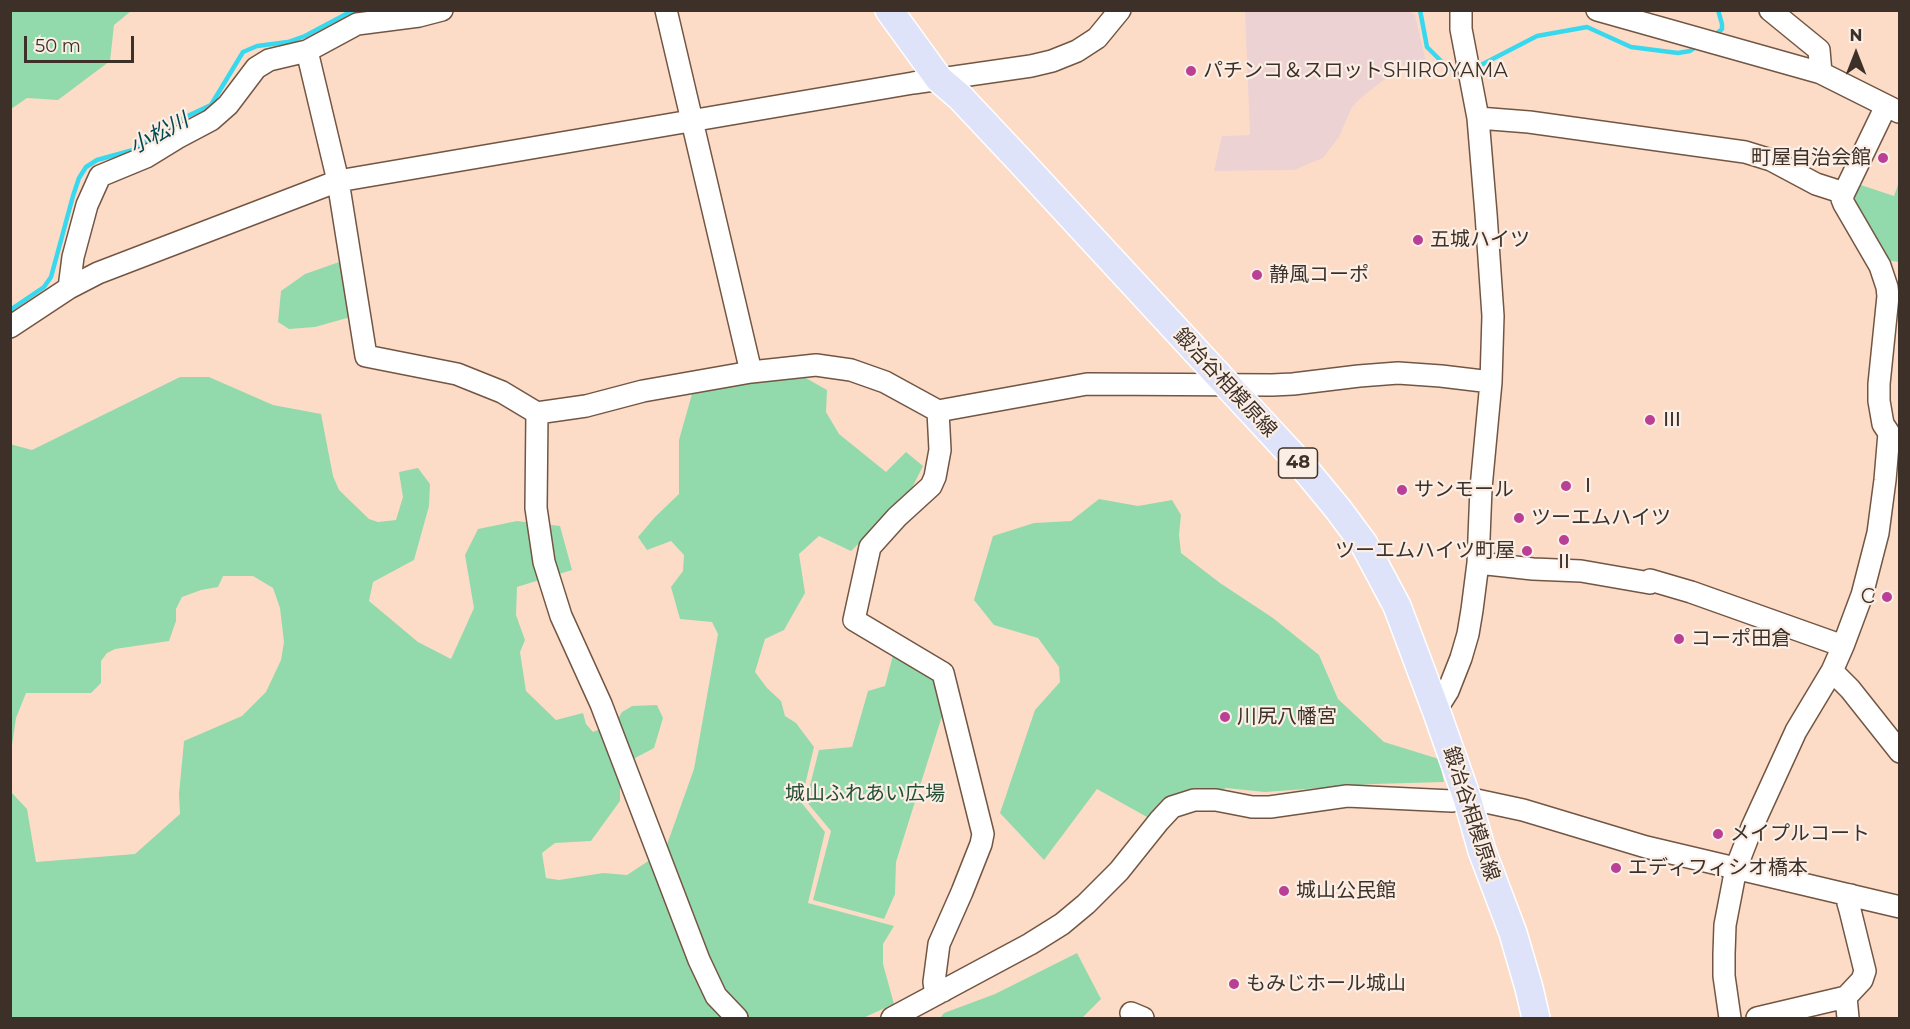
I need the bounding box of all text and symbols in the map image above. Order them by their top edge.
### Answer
scale bar [27,24,136,62]
north arrow [1826,24,1886,84]
text: N [1850,26,1862,45]
text: 50 m [35,35,81,57]
place label: パチンコ＆スロットSHIROYAMA [1203,59,1508,83]
marker: パチンコ＆スロットSHIROYAMA [1184,64,1198,78]
water label: 小松川 [125,108,193,160]
place label: 町屋自治会館 [1751,146,1871,170]
marker: 町屋自治会館 [1876,151,1890,165]
place label: 五城ハイツ [1430,228,1530,252]
marker: 五城ハイツ [1411,233,1425,247]
place label: 静風コーポ [1269,263,1369,287]
marker: 静風コーポ [1250,268,1264,282]
street label: 鍛冶谷相模原線 [1168,324,1282,442]
place label: Ⅲ [1662,408,1682,432]
marker: Ⅲ [1643,413,1657,427]
road number: 48 [1278,448,1318,478]
place label: Ⅰ [1578,474,1598,498]
place label: サンモール [1414,478,1514,502]
marker: Ⅰ [1559,479,1573,493]
marker: サンモール [1395,483,1409,497]
place label: ツーエムハイツ [1531,506,1671,530]
marker: ツーエムハイツ [1512,511,1526,525]
marker: Ⅱ [1557,533,1571,547]
place label: ツーエムハイツ町屋 [1335,539,1515,563]
marker: ツーエムハイツ町屋 [1520,544,1534,558]
place label: Ⅱ [1554,550,1574,574]
place label: C [1861,585,1875,609]
marker: C [1880,590,1894,604]
place label: コーポ田倉 [1691,627,1791,651]
marker: コーポ田倉 [1672,632,1686,646]
place label: 川尻八幡宮 [1237,705,1337,729]
marker: 川尻八幡宮 [1218,710,1232,724]
street label: 鍛冶谷相模原線 [1438,744,1504,884]
park label: 城山ふれあい広場 [785,782,945,806]
place label: メイプルコート [1730,822,1870,846]
marker: メイプルコート [1711,827,1725,841]
place label: エディフィシオ橋本 [1628,856,1808,880]
marker: エディフィシオ橋本 [1609,861,1623,875]
place label: 城山公民館 [1296,879,1396,903]
marker: 城山公民館 [1277,884,1291,898]
place label: もみじホール城山 [1246,972,1406,996]
marker: もみじホール城山 [1227,977,1241,991]

